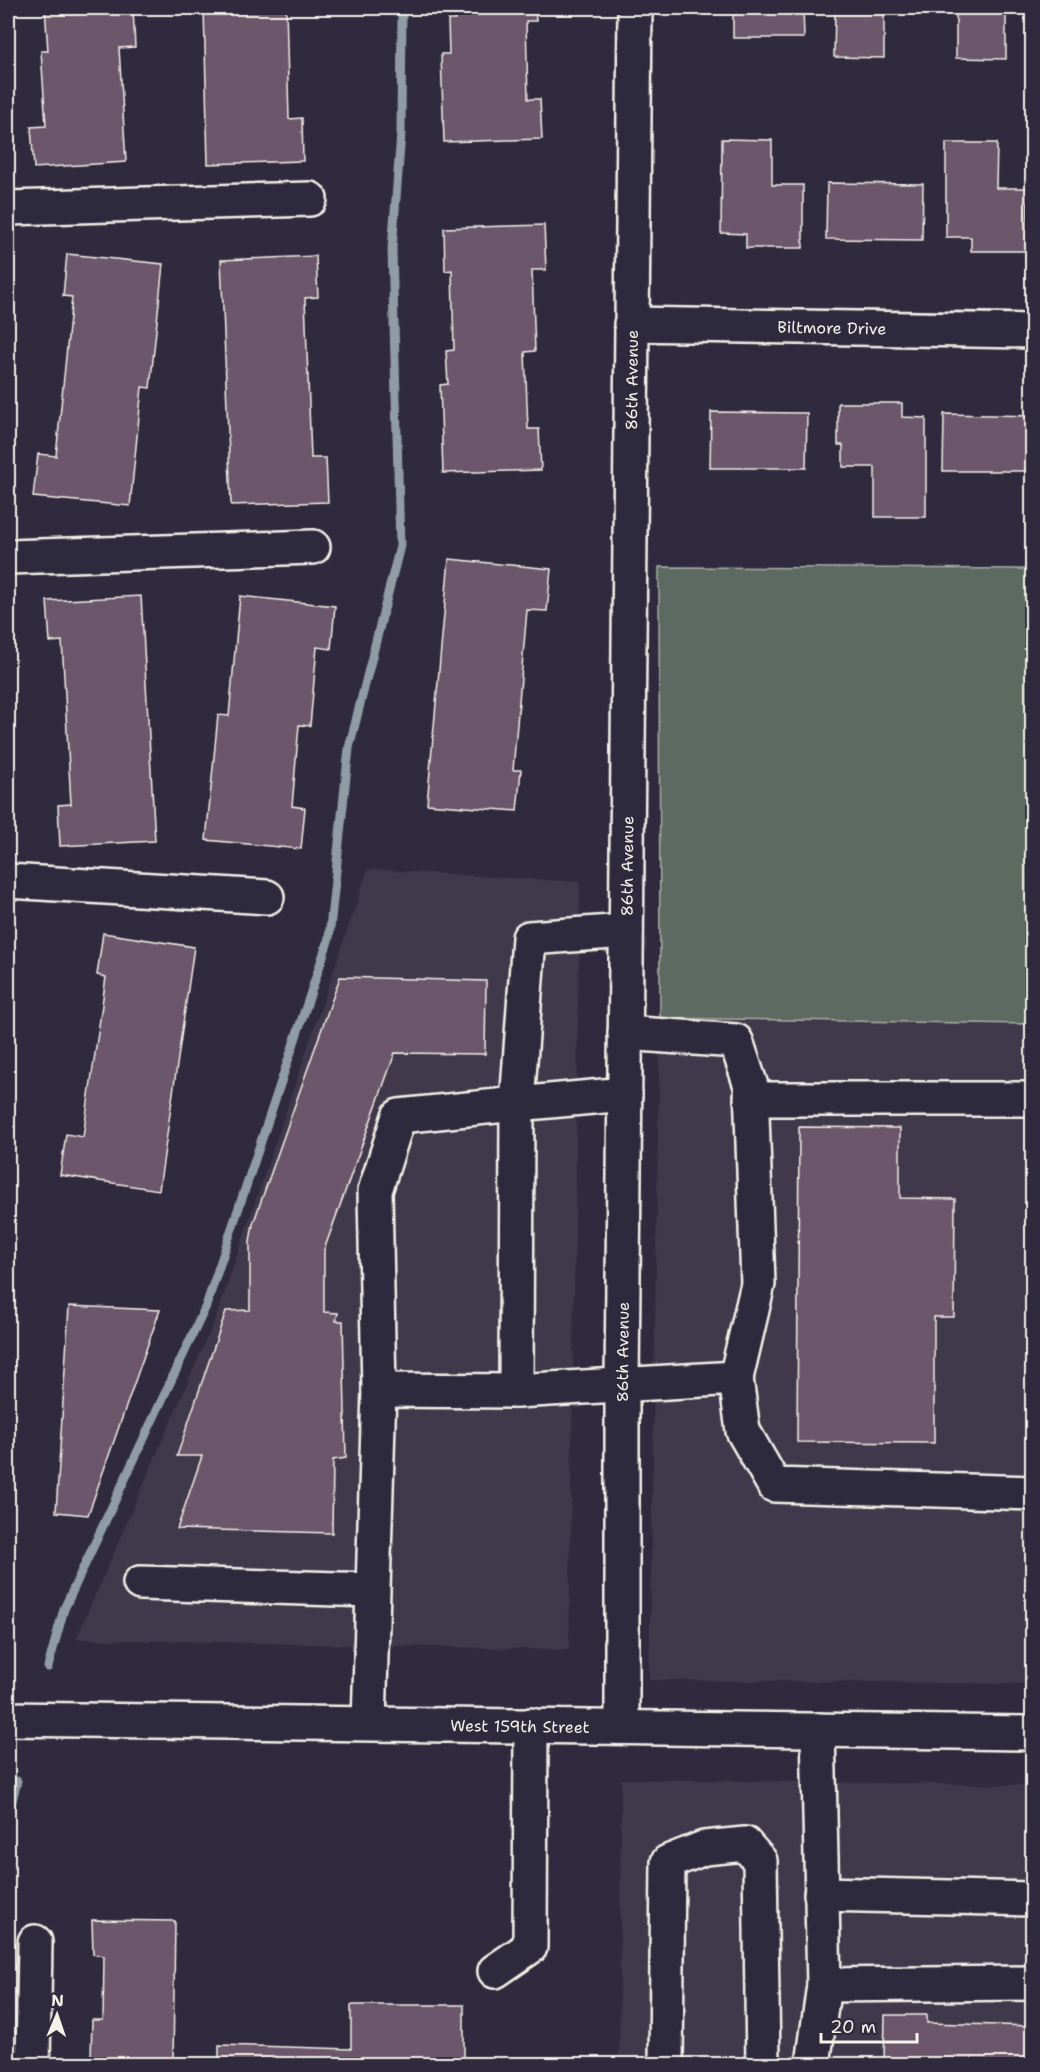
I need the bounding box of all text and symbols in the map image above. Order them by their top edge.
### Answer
street label: Biltmore Drive [777,317,887,339]
street label: 86th Avenue [621,330,643,430]
street label: 86th Avenue [616,816,638,916]
street label: 86th Avenue [612,1302,634,1402]
street label: West 159th Street [450,1715,590,1738]
north arrow [27,1985,87,2045]
text: N [51,1990,64,2011]
scale bar [821,2006,917,2044]
text: 20 m [830,2015,876,2039]

